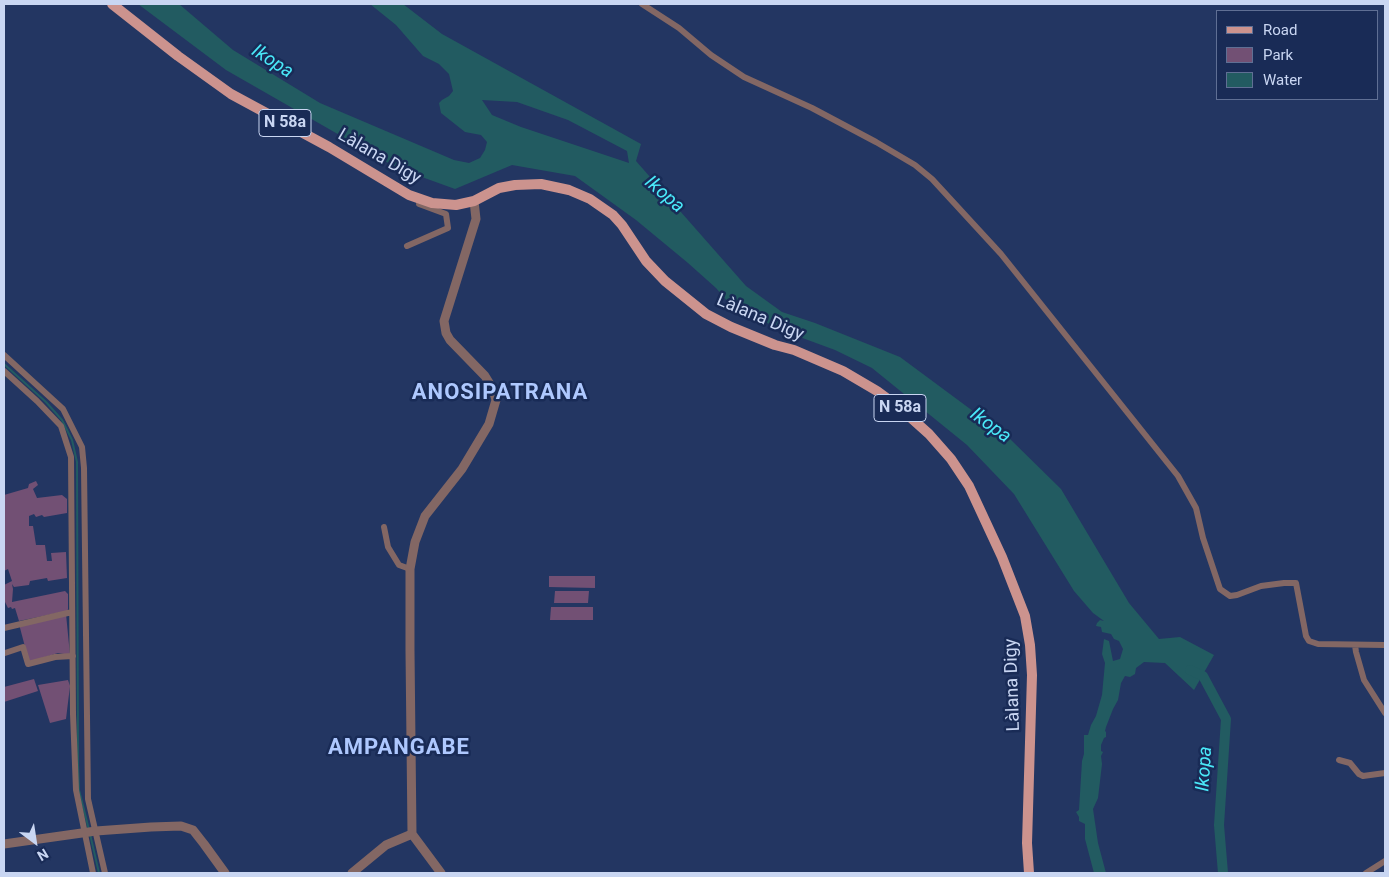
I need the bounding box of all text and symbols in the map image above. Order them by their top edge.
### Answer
legend [1216,10,1379,100]
text: Road [1263,21,1297,39]
water label: Ikopa [247,40,297,84]
text: Park [1263,46,1293,64]
text: Water [1263,71,1302,89]
road number: N 58a [259,110,311,136]
street label: Làlana Digy [333,124,425,190]
water label: Ikopa [639,172,689,218]
street label: Làlana Digy [713,290,807,346]
district label: ANOSIPATRANA [410,380,590,406]
road number: N 58a [874,394,926,422]
water label: Ikopa [965,403,1015,449]
street label: Làlana Digy [1001,638,1025,732]
district label: AMPANGABE [327,735,471,761]
water label: Ikopa [1192,746,1218,792]
north arrow [10,817,60,867]
text: N [34,845,51,864]

